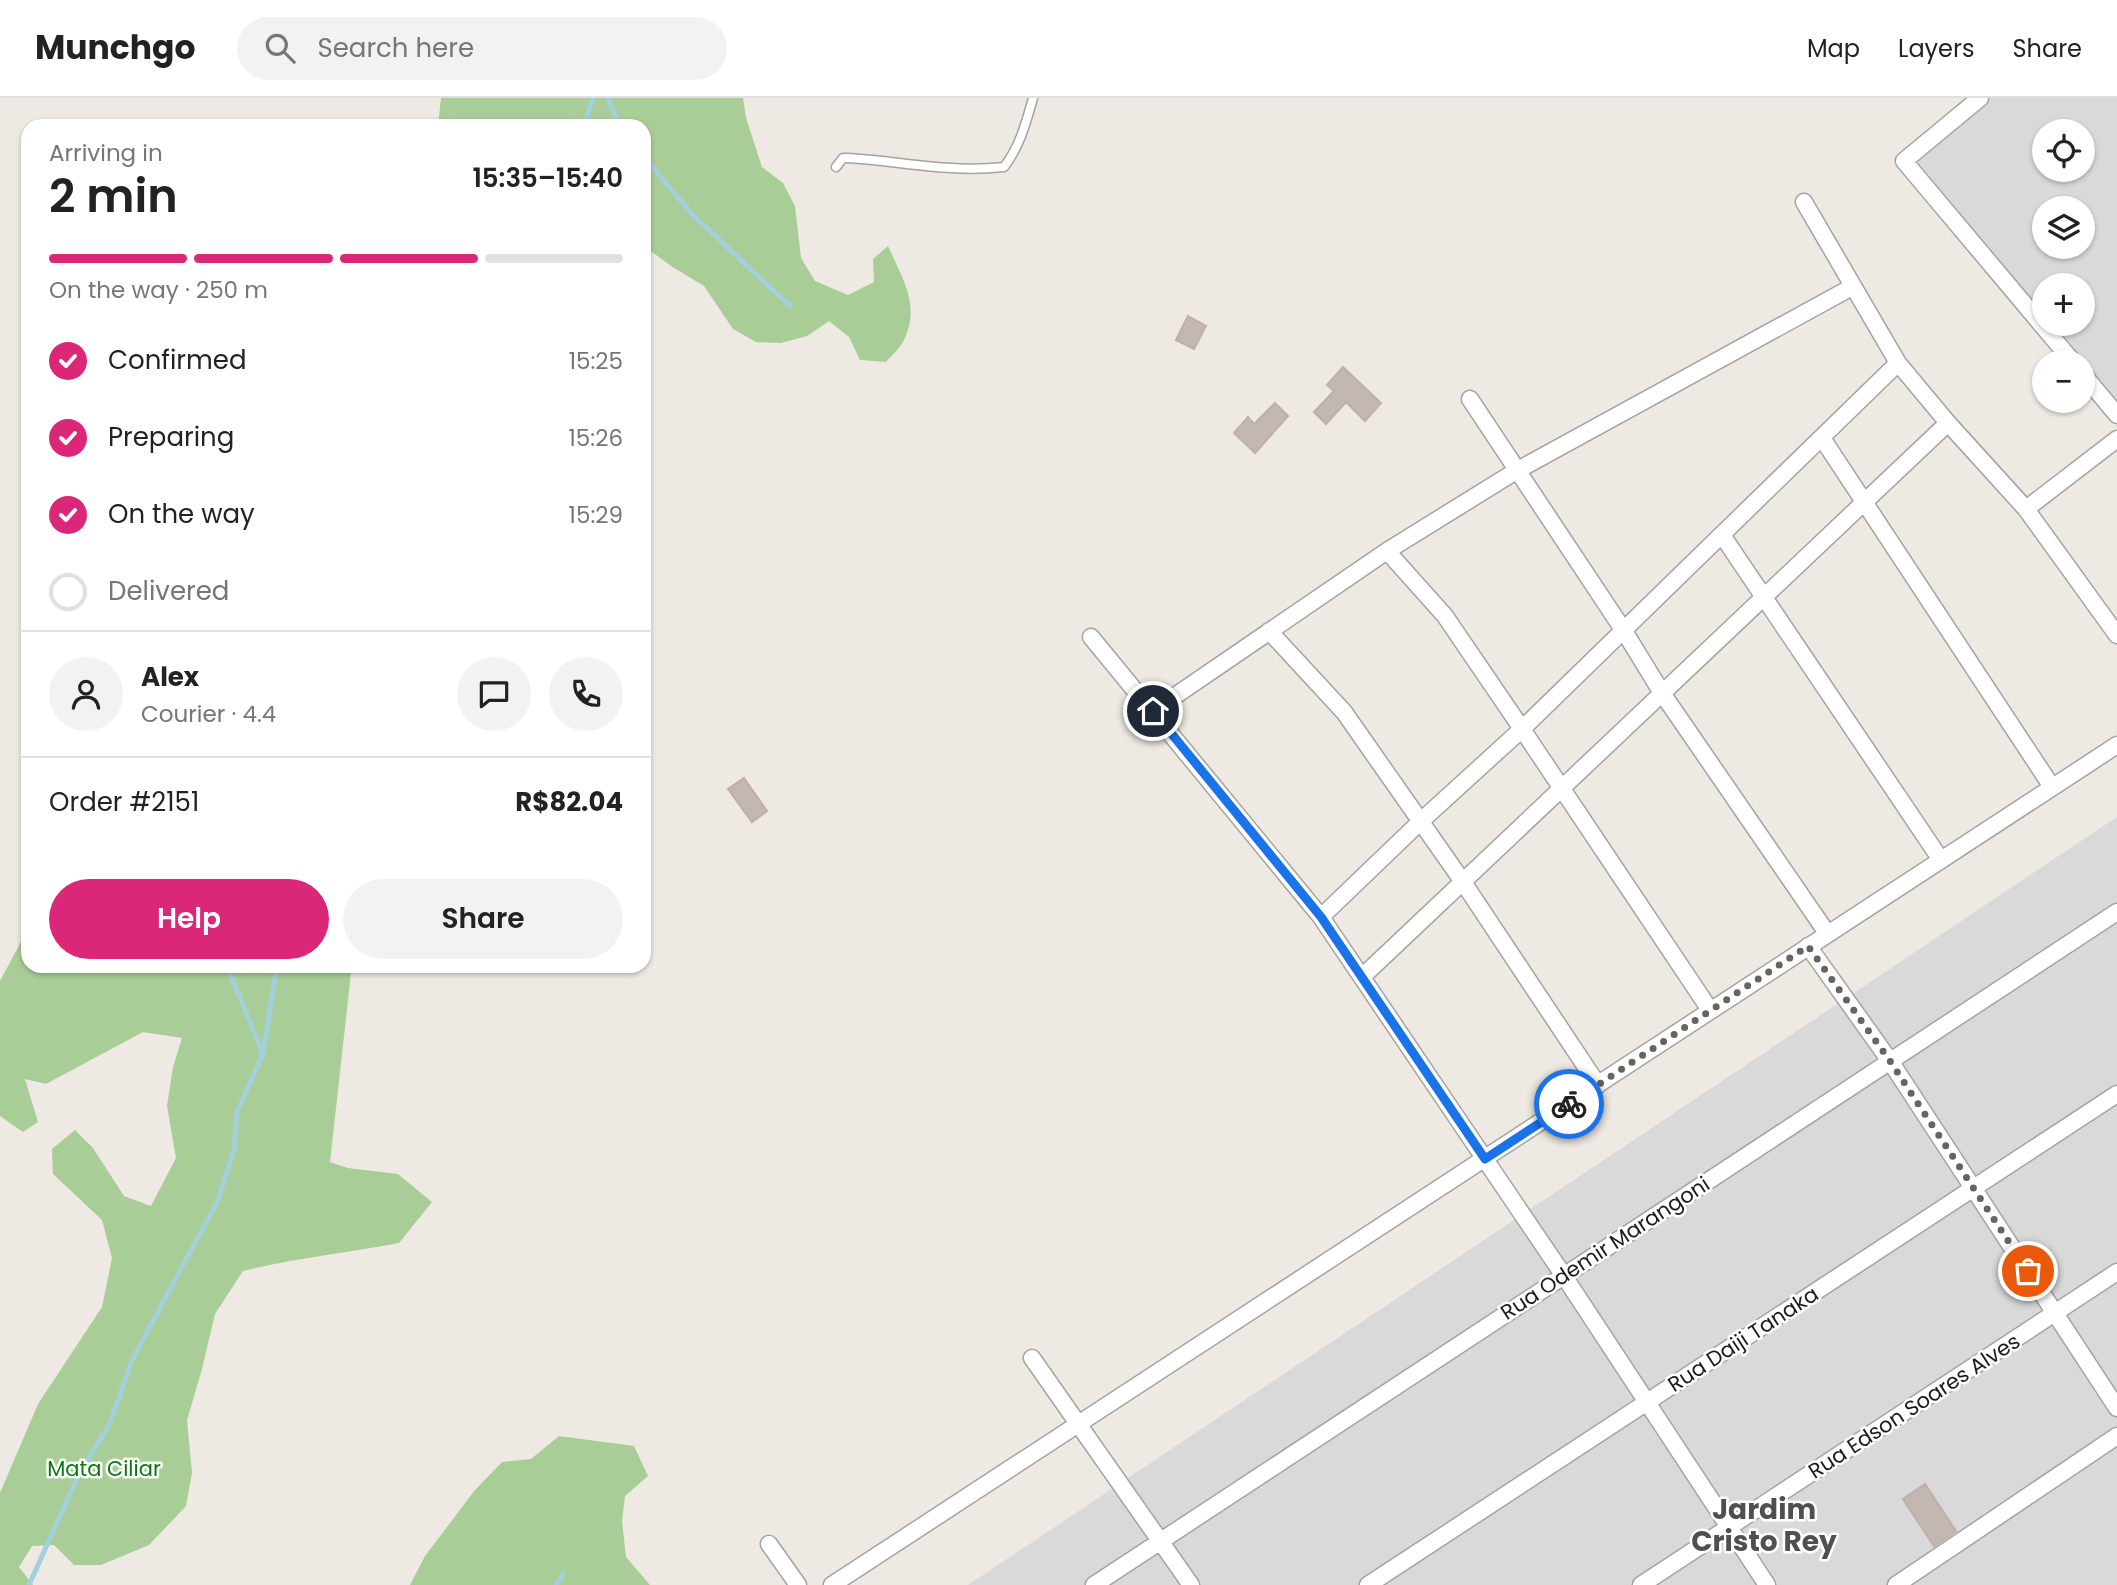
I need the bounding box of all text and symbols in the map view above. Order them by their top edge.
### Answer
search box [237,17,727,80]
text: Munchgo [35,24,195,71]
icon: search [261,29,299,67]
text: Search here [317,30,474,66]
text: Map [1807,32,1860,65]
text: Layers [1898,32,1974,65]
text: Share [2012,32,2082,65]
map controls [2032,119,2095,413]
button: locate [2032,119,2095,182]
text: Arriving in [49,137,163,169]
text: 15:35–15:40 [472,160,623,196]
text: 2 min [49,164,178,228]
button: layers [2032,196,2095,259]
button: + [2032,273,2095,336]
text: On the way · 250 m [49,274,268,306]
icon: check [49,342,87,380]
text: Confirmed [108,342,246,378]
text: 15:25 [569,345,623,377]
button: − [2032,350,2095,413]
icon: check [49,419,87,457]
text: Preparing [108,419,234,455]
text: 15:26 [568,422,623,454]
icon: check [49,496,87,534]
text: On the way [108,496,255,532]
text: 15:29 [569,499,623,531]
text: Delivered [108,573,229,609]
button: person [49,657,123,731]
button: chat [457,657,531,731]
button: phone [549,657,623,731]
text: Alex [141,659,199,695]
pin [1123,681,1183,741]
icon: home [1134,692,1172,730]
text: Courier · 4.4 [141,698,276,730]
text: Order #2151 [49,784,199,820]
text: R$82.04 [515,784,623,820]
button: Help [49,879,329,959]
button: Share [343,879,623,959]
courier [1534,1069,1604,1139]
icon: bike [1550,1085,1588,1123]
street label: Rua Odemir Marangoni [1495,1169,1715,1327]
pin [1998,1241,2058,1301]
icon: bag [2009,1252,2047,1290]
street label: Rua Daiji Tanaka [1662,1279,1824,1399]
street label: Rua Edson Soares Alves [1803,1327,2025,1485]
park label: Mata Ciliar [47,1454,161,1483]
district label: Jardim Cristo Rey [1691,1490,1837,1561]

